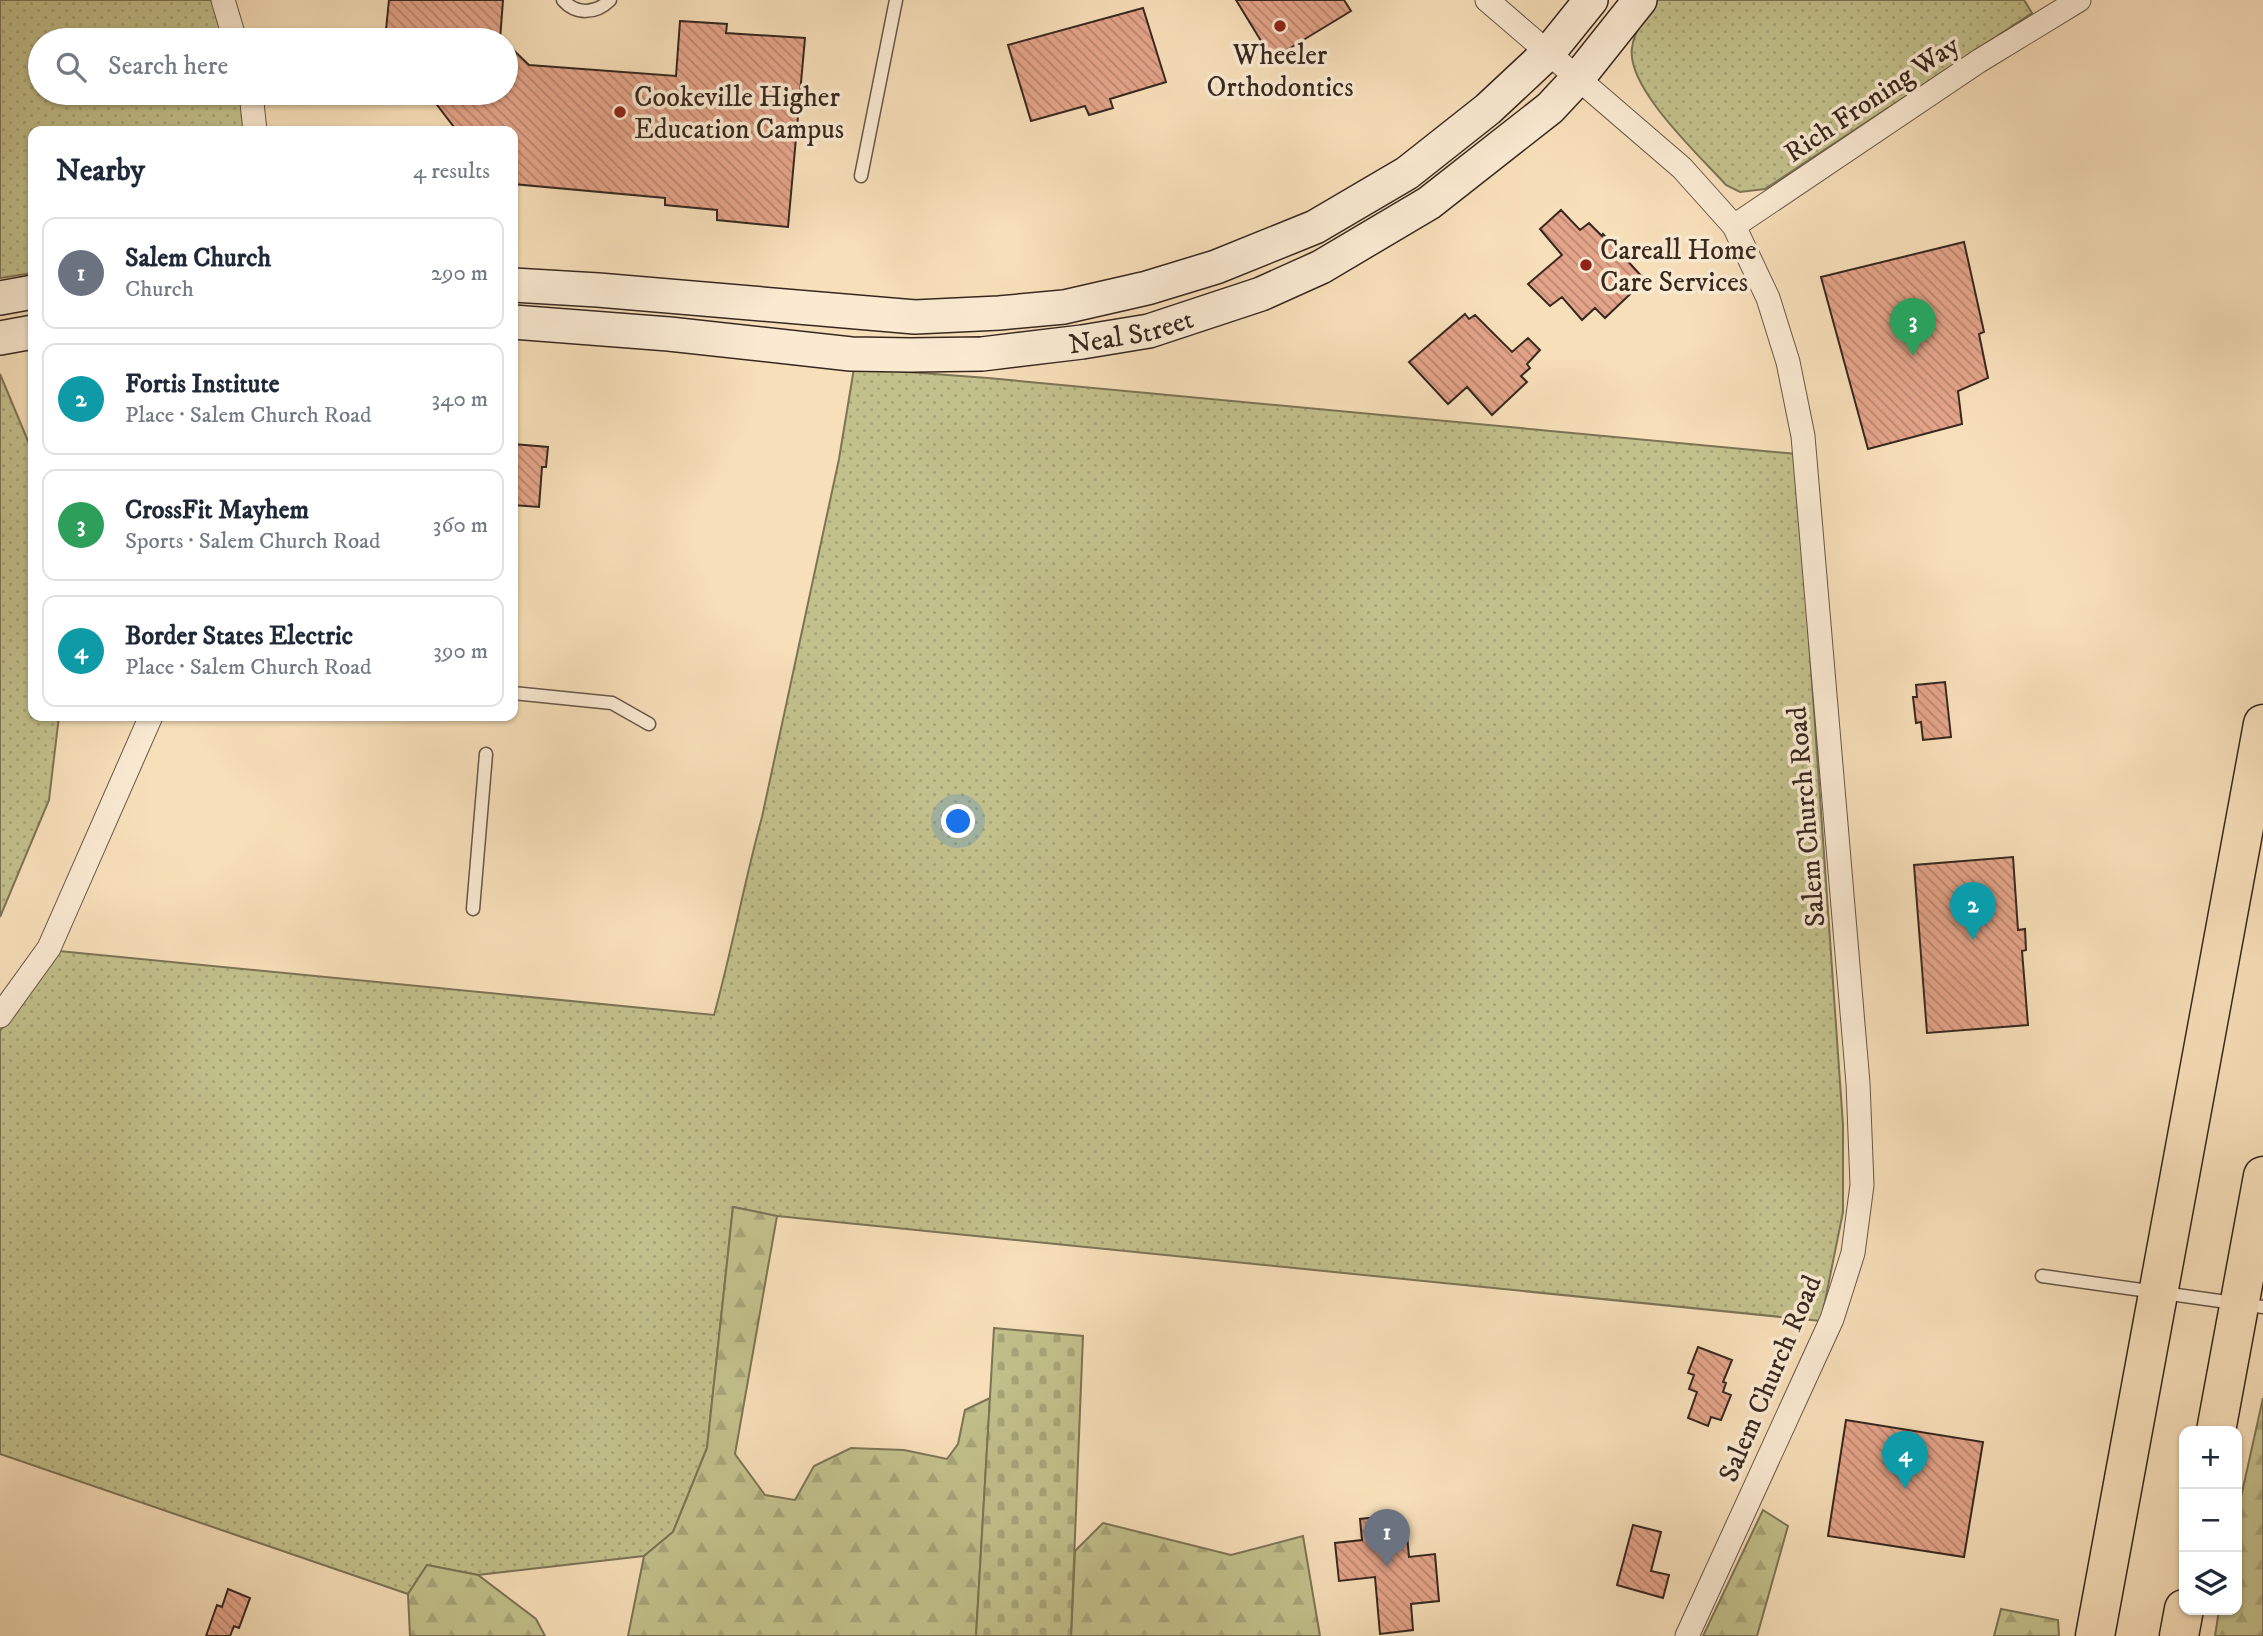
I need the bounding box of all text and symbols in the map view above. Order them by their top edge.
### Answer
marker: Wheeler Orthodontics [1272,18,1288,34]
street label: Rich Froning Way [1778,27,1967,171]
search box [28,28,518,105]
place label: Wheeler Orthodontics [1206,38,1354,105]
icon: search [52,48,90,86]
text: Search here [108,50,228,83]
place label: Cookeville Higher Education Campus [634,80,844,147]
marker: Cookeville Higher Education Campus [612,104,628,120]
text: Nearby [56,153,145,190]
text: 4 results [413,157,490,186]
place label: Careall Home Care Services [1600,233,1756,300]
text: Salem Church [125,242,271,275]
marker: Careall Home Care Services [1578,257,1594,273]
text: 1 [77,259,85,288]
text: 290 m [431,259,488,288]
text: Church [125,275,194,304]
pin: 3 [1890,298,1936,356]
street label: Neal Street [1067,302,1198,362]
text: Fortis Institute [125,368,279,401]
text: 2 [75,385,87,414]
text: 340 m [432,385,488,414]
text: Place · Salem Church Road [125,401,372,430]
text: CrossFit Mayhem [125,494,309,527]
text: 3 [77,511,85,540]
text: 360 m [433,511,488,540]
text: Sports · Salem Church Road [125,527,380,556]
text: Border States Electric [125,620,353,653]
text: 4 [74,637,88,666]
text: 390 m [433,637,488,666]
text: Place · Salem Church Road [125,653,372,682]
street label: Salem Church Road [1779,705,1834,929]
your location [941,804,975,838]
pin: 2 [1950,882,1996,940]
street label: Salem Church Road [1711,1270,1830,1487]
map controls [2179,1426,2242,1615]
button: + [2179,1426,2242,1489]
pin: 4 [1882,1431,1928,1489]
button: − [2179,1489,2242,1552]
pin: 1 [1364,1509,1410,1567]
button: layers [2179,1552,2242,1615]

